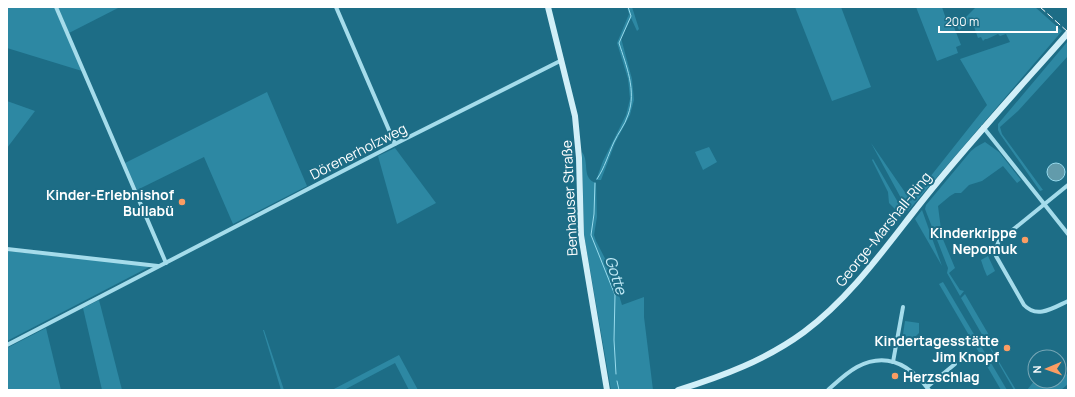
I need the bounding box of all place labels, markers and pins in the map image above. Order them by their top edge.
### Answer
place label: Kinder-Erlebnishof Bullabü [46,185,175,220]
marker: Kinder-Erlebnishof Bullabü [177,197,187,207]
place label: Kinderkrippe Nepomuk [930,223,1017,258]
marker: Kinderkrippe Nepomuk [1020,235,1030,245]
place label: Kindertagesstätte Jim Knopf [875,331,1000,366]
marker: Kindertagesstätte Jim Knopf [1002,343,1012,353]
place label: Herzschlag [903,367,980,386]
marker: Herzschlag [890,371,900,381]

